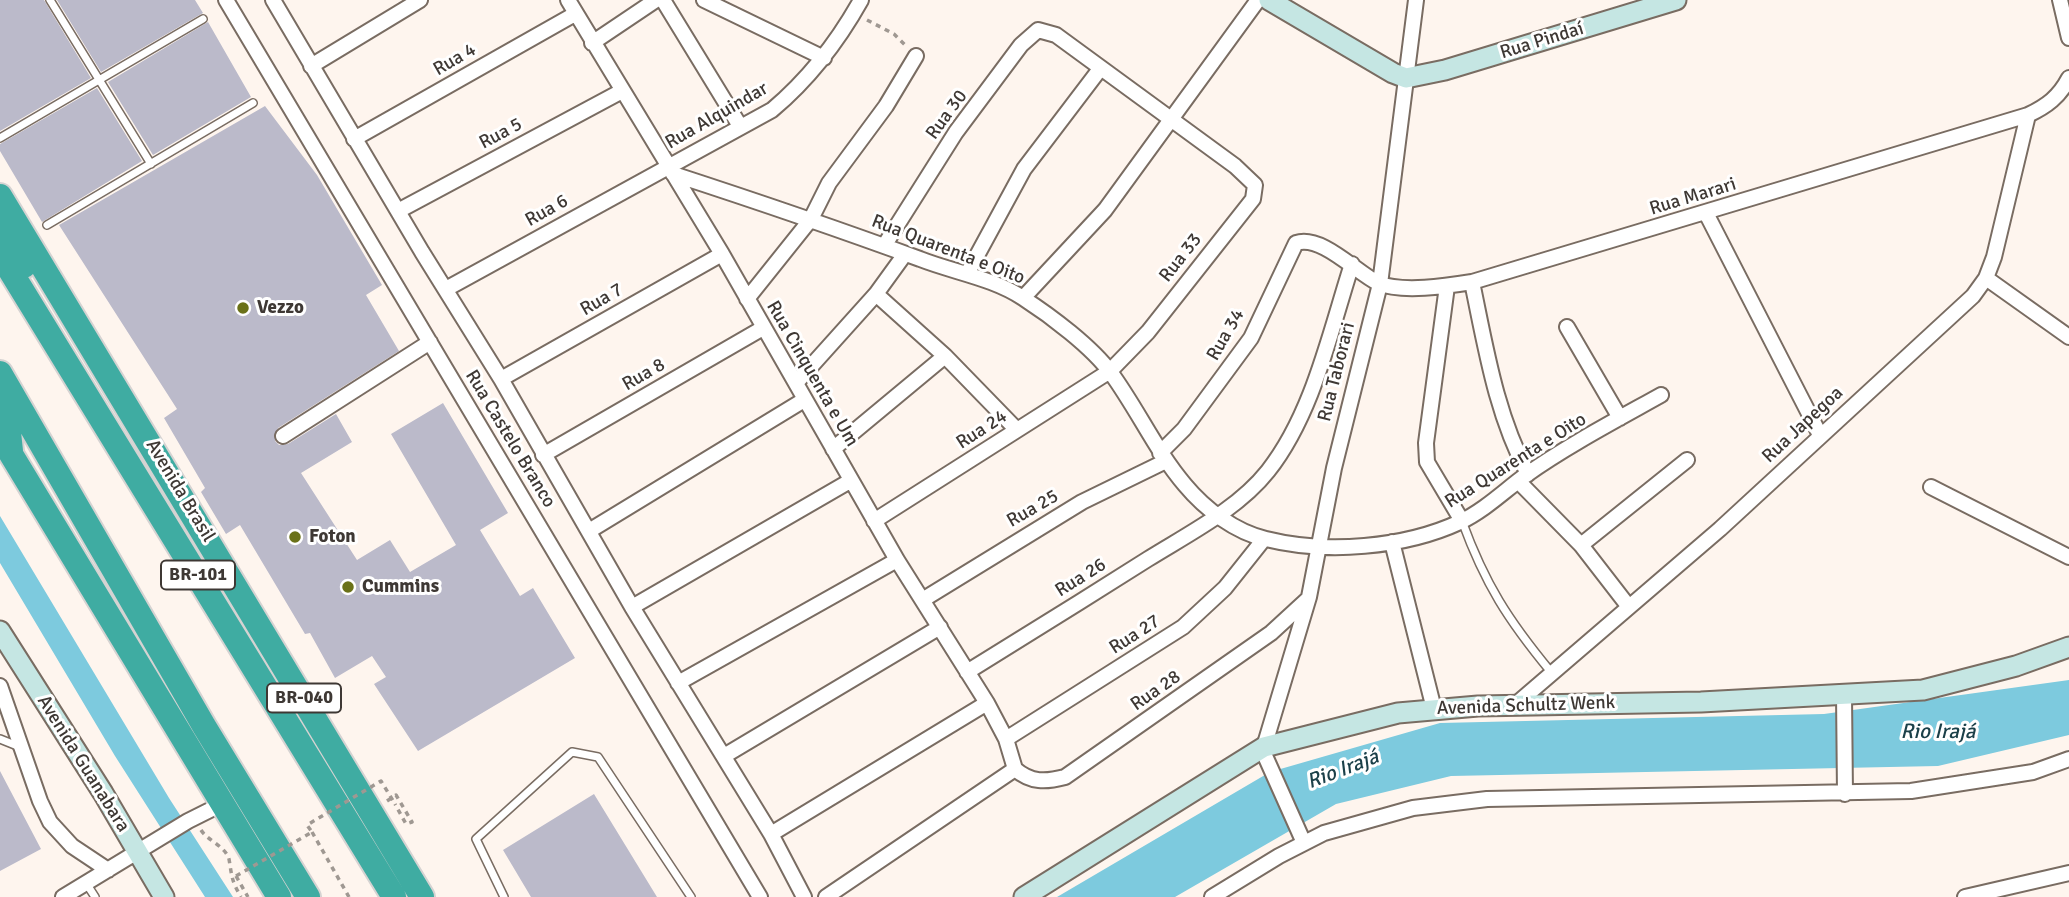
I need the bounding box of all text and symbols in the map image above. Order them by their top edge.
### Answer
street label: Rua Pindaí [1497,17,1587,65]
street label: Rua 4 [430,39,480,81]
street label: Rua Alquindar [662,77,772,155]
street label: Rua 30 [921,86,973,144]
street label: Rua 5 [476,113,526,155]
street label: Rua Marari [1647,173,1739,221]
street label: Rua 6 [522,190,572,232]
street label: Rua Quarenta e Oito [868,210,1028,290]
street label: Rua 33 [1155,229,1207,287]
street label: Rua 7 [577,279,627,321]
place label: Vezzo [257,297,304,319]
street label: Rua Cinquenta e Um [761,297,863,451]
marker: Vezzo [235,300,251,316]
street label: Rua 34 [1202,305,1250,365]
street label: Rua Taborari [1314,320,1360,424]
street label: Rua 8 [619,354,669,396]
street label: Rua Castelo Branco [460,366,560,512]
street label: Rua Japegoa [1758,382,1848,468]
street label: Rua 24 [952,405,1012,455]
street label: Rua Quarenta e Oito [1441,408,1591,514]
street label: Avenida Brasil [141,436,219,546]
street label: Rua 25 [1003,485,1063,533]
place label: Foton [309,526,356,548]
marker: Foton [287,529,303,545]
street label: Rua 26 [1051,554,1111,602]
road number: BR-101 [161,560,235,590]
place label: Cummins [362,576,439,598]
marker: Cummins [340,579,356,595]
street label: Rua 27 [1105,610,1165,660]
street label: Rua 28 [1127,666,1185,716]
road number: BR-040 [267,684,341,712]
street label: Avenida Guanabara [32,691,134,837]
street label: Avenida Schultz Wenk [1436,691,1616,721]
water label: Rio Irajá [1901,719,1975,745]
water label: Rio Irajá [1304,745,1382,795]

